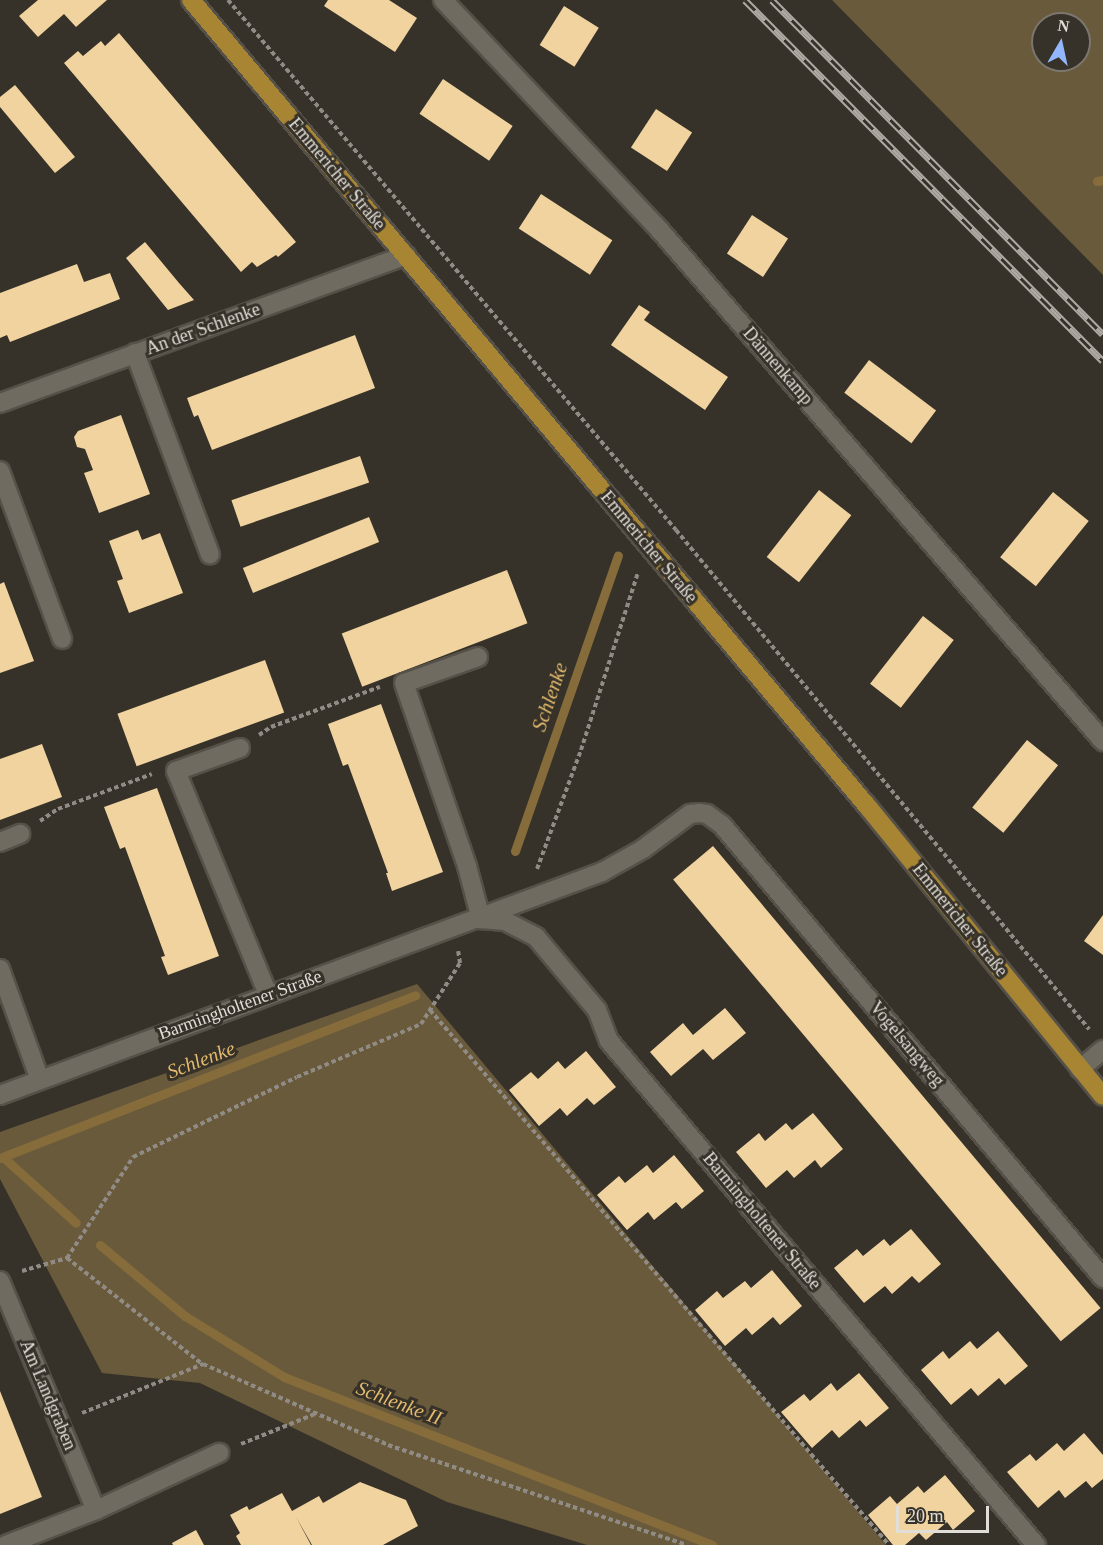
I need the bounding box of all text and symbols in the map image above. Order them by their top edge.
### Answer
north arrow [1031,12,1091,72]
text: N [1057,16,1071,35]
street label: Emmericher Straße [284,114,390,234]
street label: An der Schlenke [143,298,263,360]
street label: Dännenkamp [738,323,818,409]
street label: Emmericher Straße [596,487,702,607]
water label: Schlenke [527,659,573,735]
street label: Emmericher Straße [908,859,1012,981]
street label: Barmingholtener Straße [155,965,325,1045]
street label: Vogelsangweg [865,997,949,1091]
water label: Schlenke [164,1036,238,1084]
street label: Barmingholtener Straße [698,1148,826,1294]
street label: Am Landgraben [15,1337,81,1453]
water label: Schlenke II [353,1376,445,1430]
scale bar [899,1494,992,1532]
text: 20 m [907,1506,944,1526]

